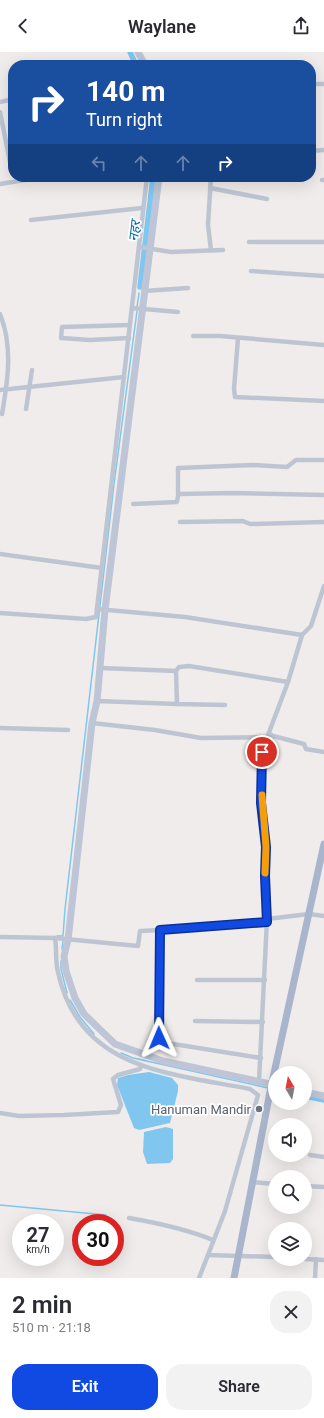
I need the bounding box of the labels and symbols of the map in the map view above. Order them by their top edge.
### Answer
water label: नहर [125,216,144,242]
pin [245,735,279,769]
position arrow [138,1017,180,1059]
north arrow [268,1066,312,1110]
place label: Hanuman Mandir [151,1102,252,1117]
marker: Hanuman Mandir [254,1104,264,1114]
speed limit sign: 30 [72,1214,124,1266]

